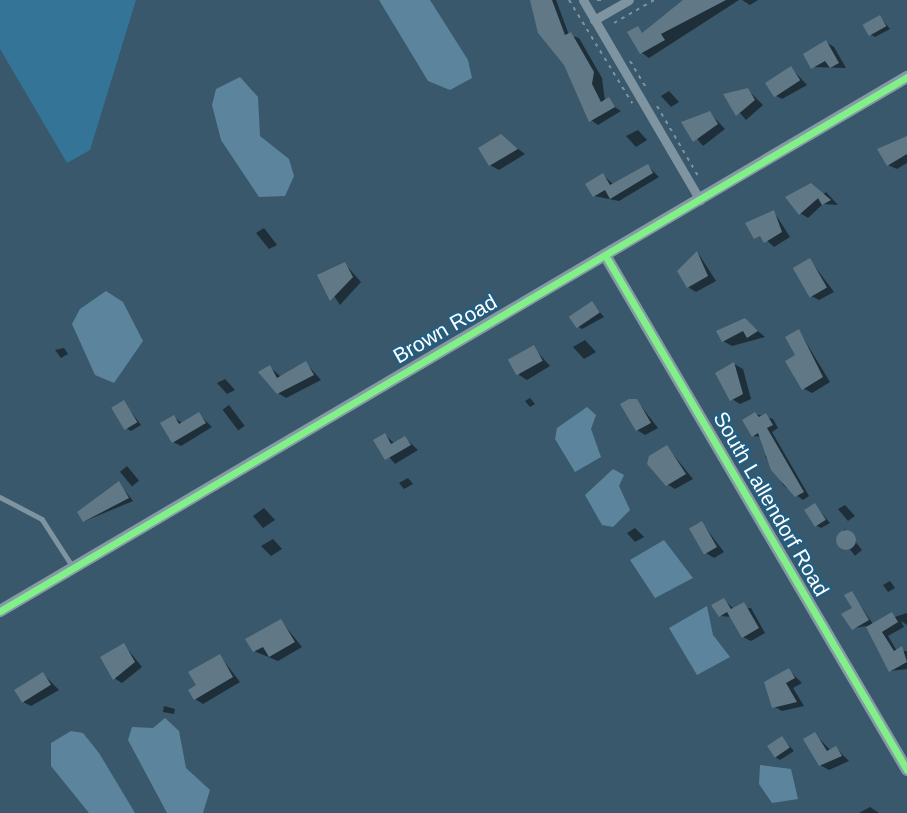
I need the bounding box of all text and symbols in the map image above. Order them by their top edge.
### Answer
street label: Brown Road [389,289,501,369]
street label: South Lallendorf Road [708,407,834,601]

